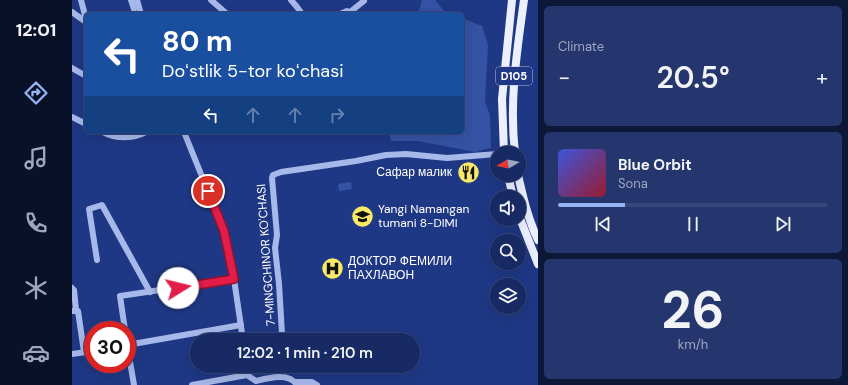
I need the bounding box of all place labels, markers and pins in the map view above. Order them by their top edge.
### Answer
restaurant icon: Сафар малик [455,159,481,185]
place label: Сафар малик [376,164,453,180]
pin [191,174,225,208]
place label: Yangi Namangan tumani 8-DIMI [378,201,469,231]
school or university icon: Yangi Namangan tumani 8-DIMI [349,203,375,229]
place label: ДОКТОР ФЕМИЛИ ПАХЛАВОН [348,253,452,283]
hospital icon: ДОКТОР ФЕМИЛИ ПАХЛАВОН [320,255,346,281]

